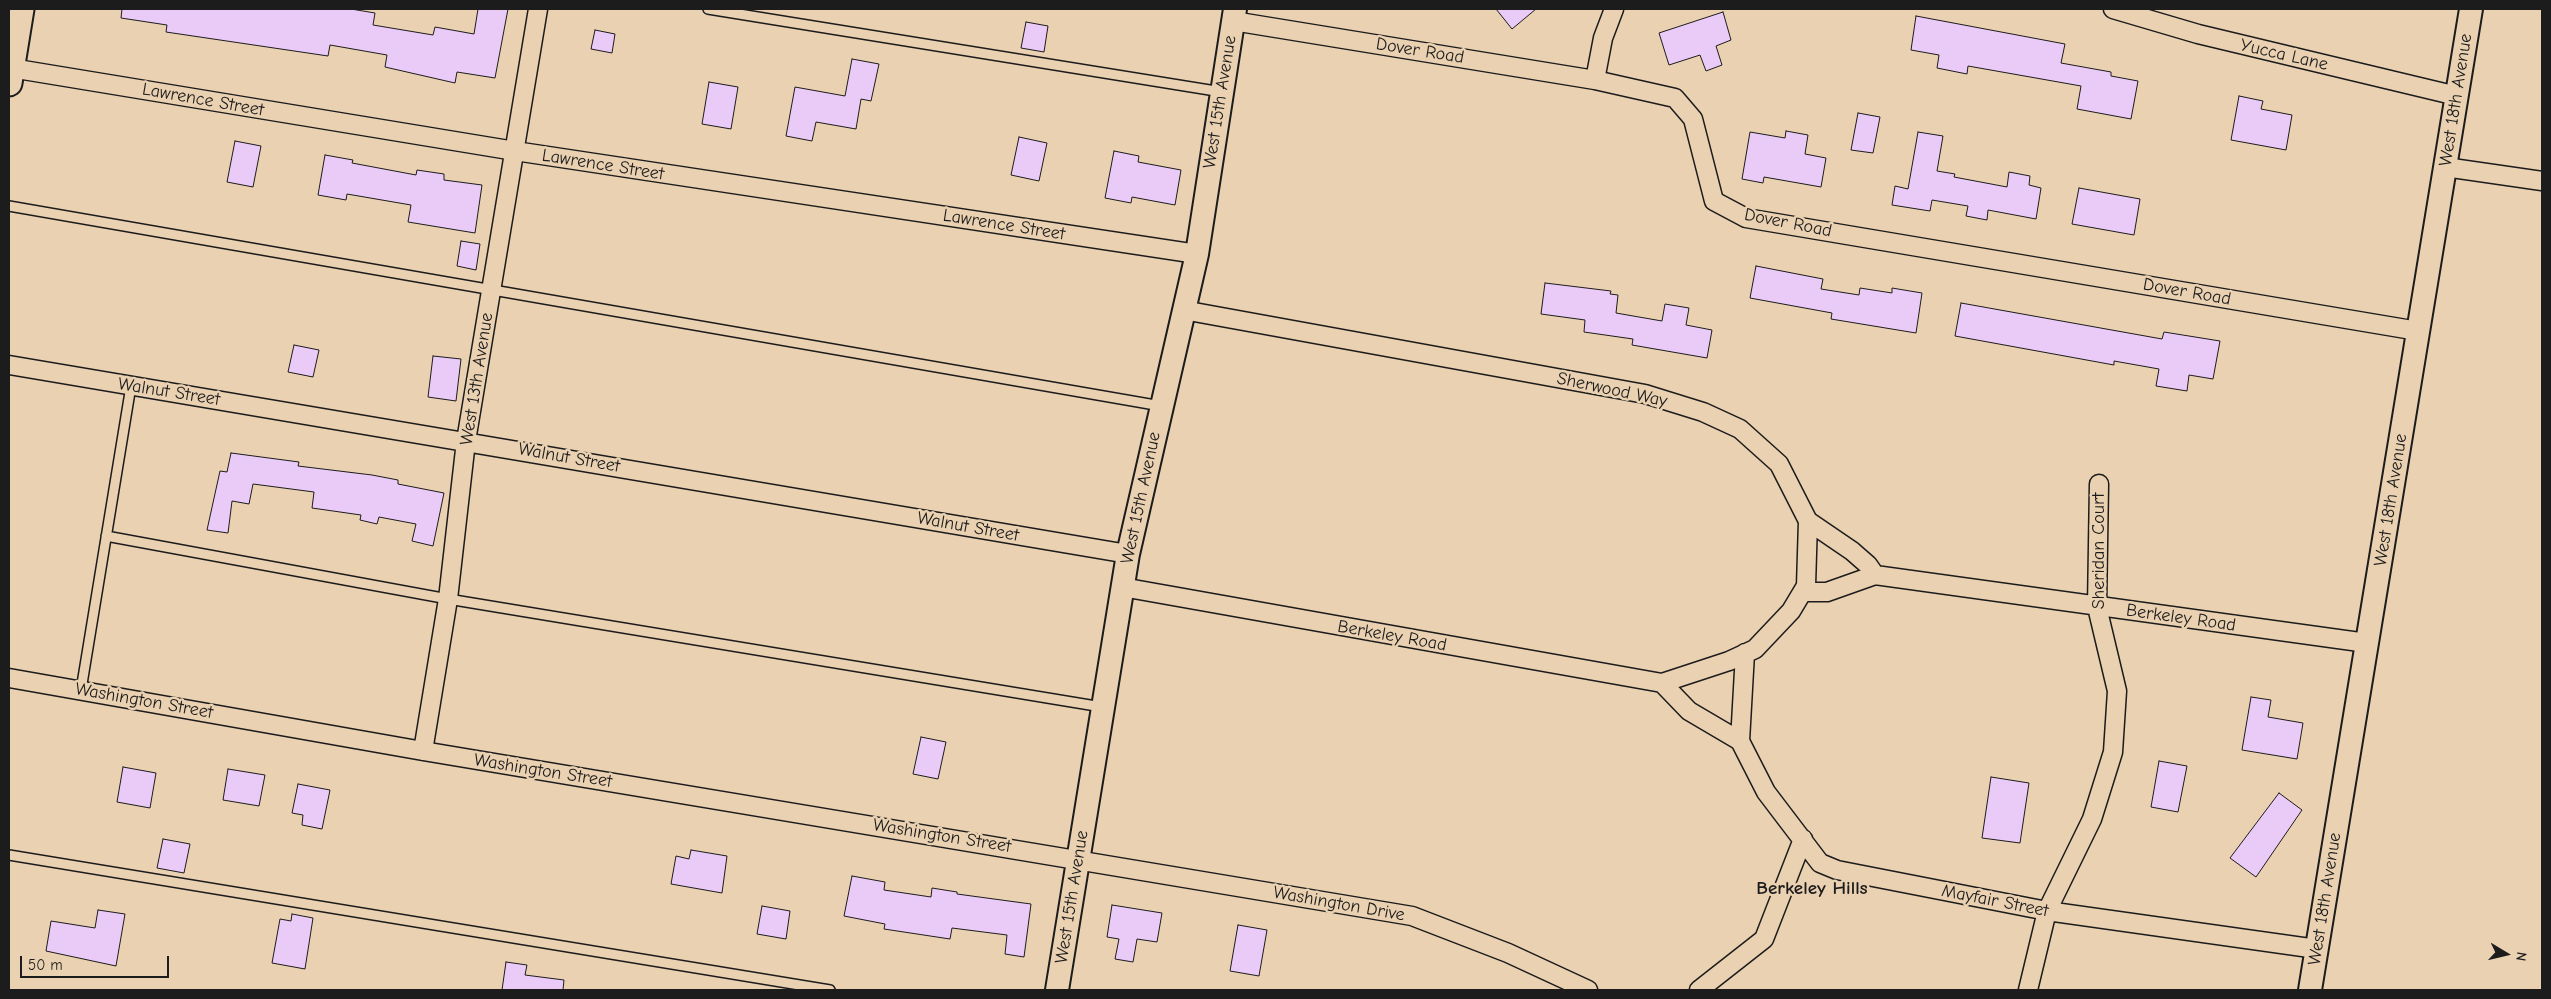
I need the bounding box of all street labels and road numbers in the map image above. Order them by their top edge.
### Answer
street label: West 18th Avenue [2435,32,2477,168]
street label: Dover Road [1374,33,1466,69]
street label: West 15th Avenue [1199,34,1241,170]
street label: Yucca Lane [2238,34,2330,76]
street label: Lawrence Street [140,79,266,121]
street label: Lawrence Street [540,145,666,185]
street label: Dover Road [1742,204,1834,242]
street label: Lawrence Street [941,205,1067,245]
street label: Dover Road [2141,274,2233,310]
street label: West 13th Avenue [456,311,498,447]
street label: Sherwood Way [1555,368,1669,412]
street label: Walnut Street [116,373,222,411]
street label: West 15th Avenue [1116,430,1166,566]
street label: West 18th Avenue [2370,432,2412,568]
street label: Walnut Street [516,438,622,478]
street label: Sheridan Court [2088,493,2110,609]
street label: Walnut Street [915,507,1021,547]
street label: Berkeley Road [2125,600,2237,636]
street label: Berkeley Road [1336,616,1448,656]
street label: Washington Street [73,678,215,724]
street label: Washington Street [472,749,614,793]
street label: Washington Street [871,814,1013,858]
street label: West 15th Avenue [1051,829,1093,965]
street label: West 18th Avenue [2304,831,2346,967]
street label: Mayfair Street [1940,880,2050,922]
street label: Washington Drive [1272,882,1406,926]

